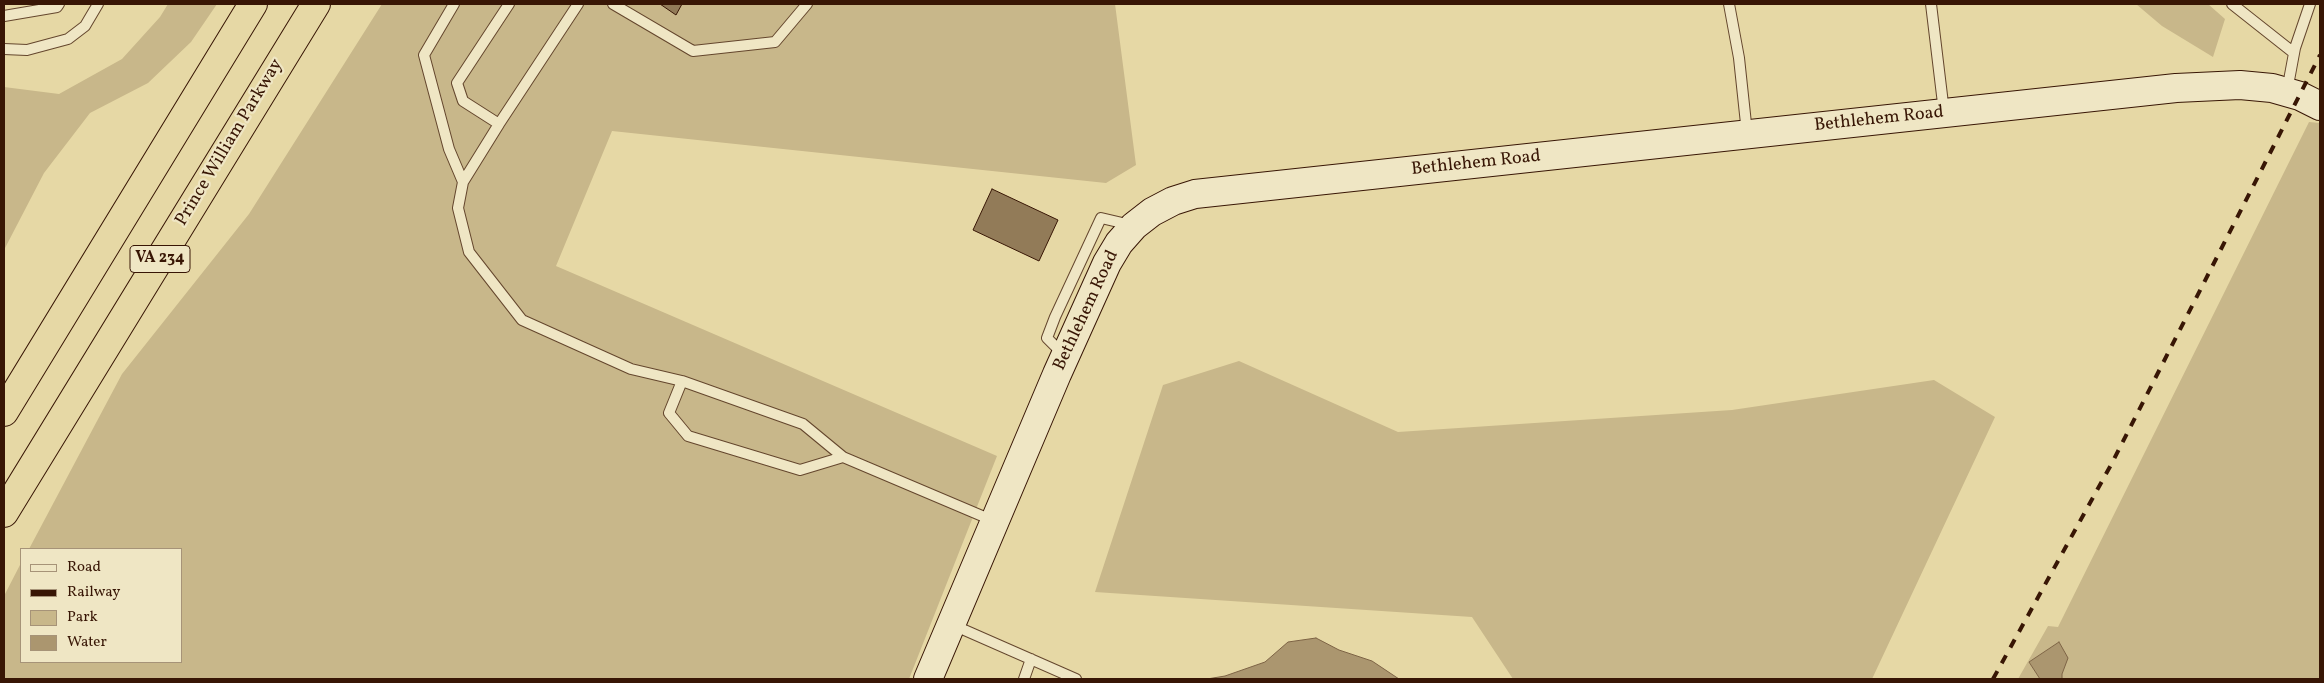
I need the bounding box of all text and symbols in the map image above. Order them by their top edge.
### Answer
street label: Prince William Parkway [172,56,288,230]
street label: Bethlehem Road [1813,102,1945,138]
street label: Bethlehem Road [1410,146,1542,182]
road number: VA 234 [130,245,190,272]
street label: Bethlehem Road [1050,247,1124,375]
legend [20,548,182,663]
text: Road [67,557,101,578]
text: Railway [67,582,120,603]
text: Park [67,607,98,628]
text: Water [67,632,107,653]

